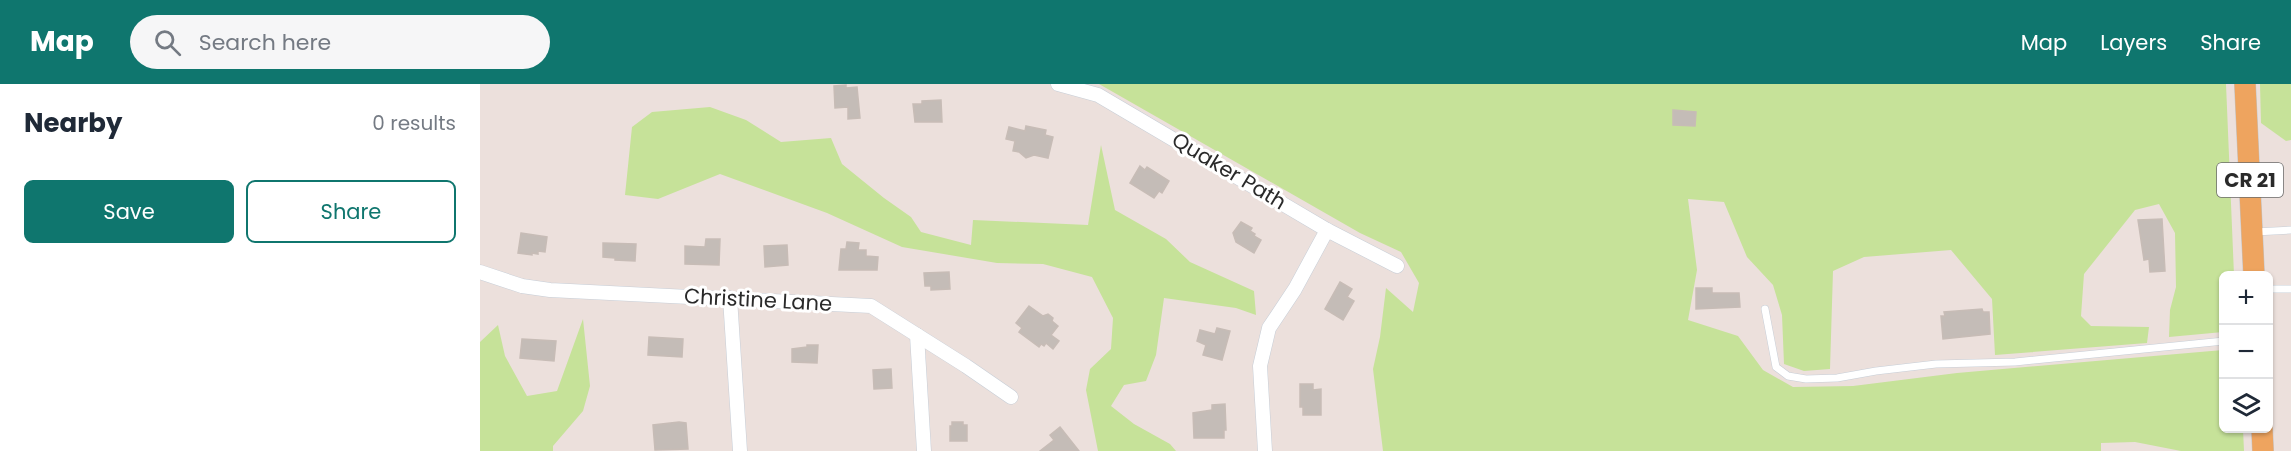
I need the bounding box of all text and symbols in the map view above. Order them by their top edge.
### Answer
search box [130,15,550,69]
text: Map [30,22,94,61]
icon: search [151,26,184,59]
text: Search here [199,27,331,58]
text: Map [2021,28,2067,57]
text: Layers [2100,28,2167,57]
text: Share [2200,28,2261,57]
text: Nearby [24,105,122,141]
text: 0 results [372,109,456,137]
street label: Quaker Path [1167,125,1292,216]
road number: CR 21 [2217,163,2283,197]
button: Save [24,180,234,243]
button: Share [246,180,456,243]
map controls [2219,271,2273,433]
button: + [2219,271,2273,325]
street label: Christine Lane [683,281,833,318]
button: − [2219,325,2273,379]
button: layers [2219,379,2273,433]

